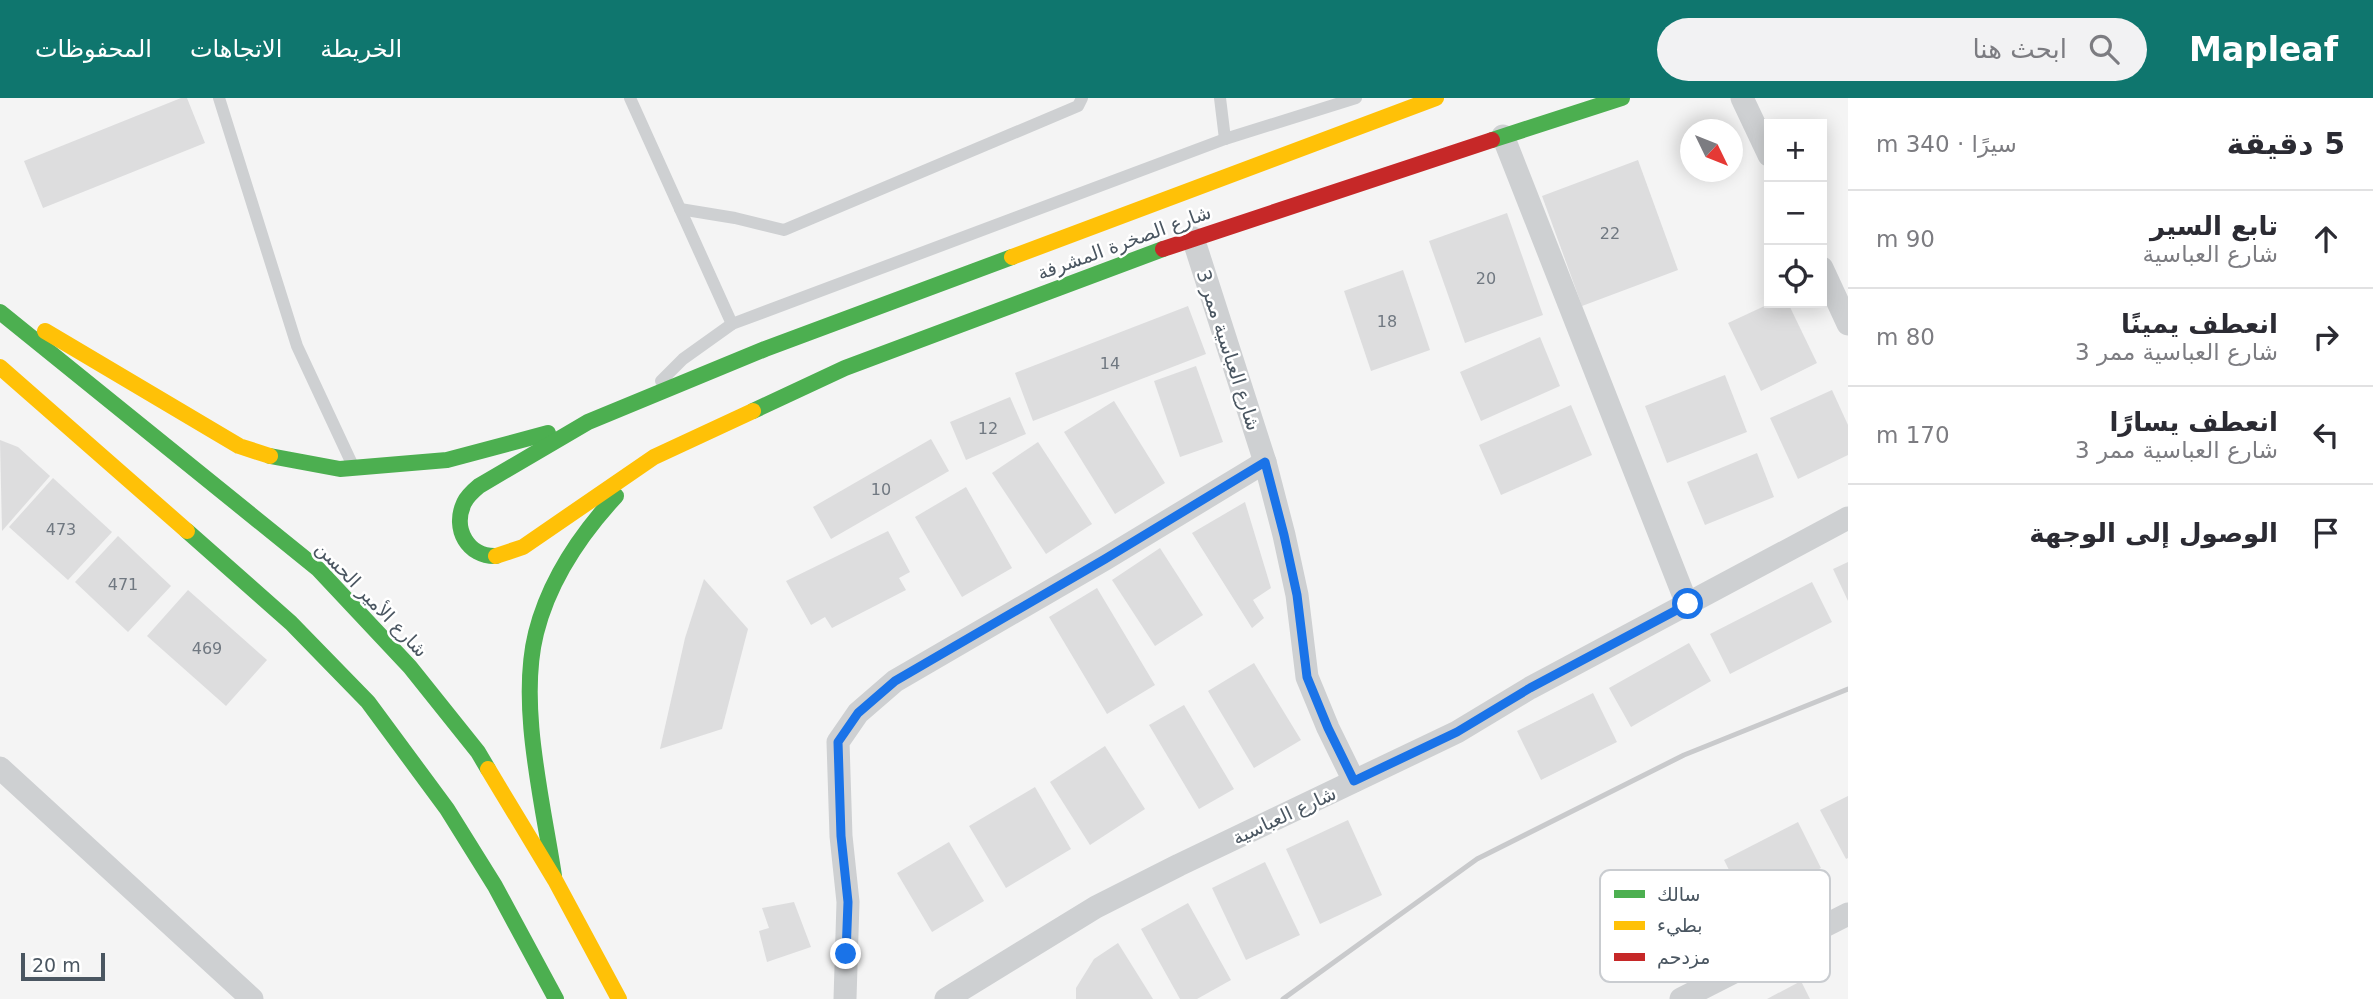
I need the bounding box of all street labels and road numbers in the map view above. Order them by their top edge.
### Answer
street label: شارع الصخرة المشرفة [1034,200,1214,285]
street label: شارع العباسية ممر 3 [1192,267,1265,433]
street label: شارع الأمير الحسن [311,537,433,662]
street label: شارع العباسية [1229,781,1340,850]

